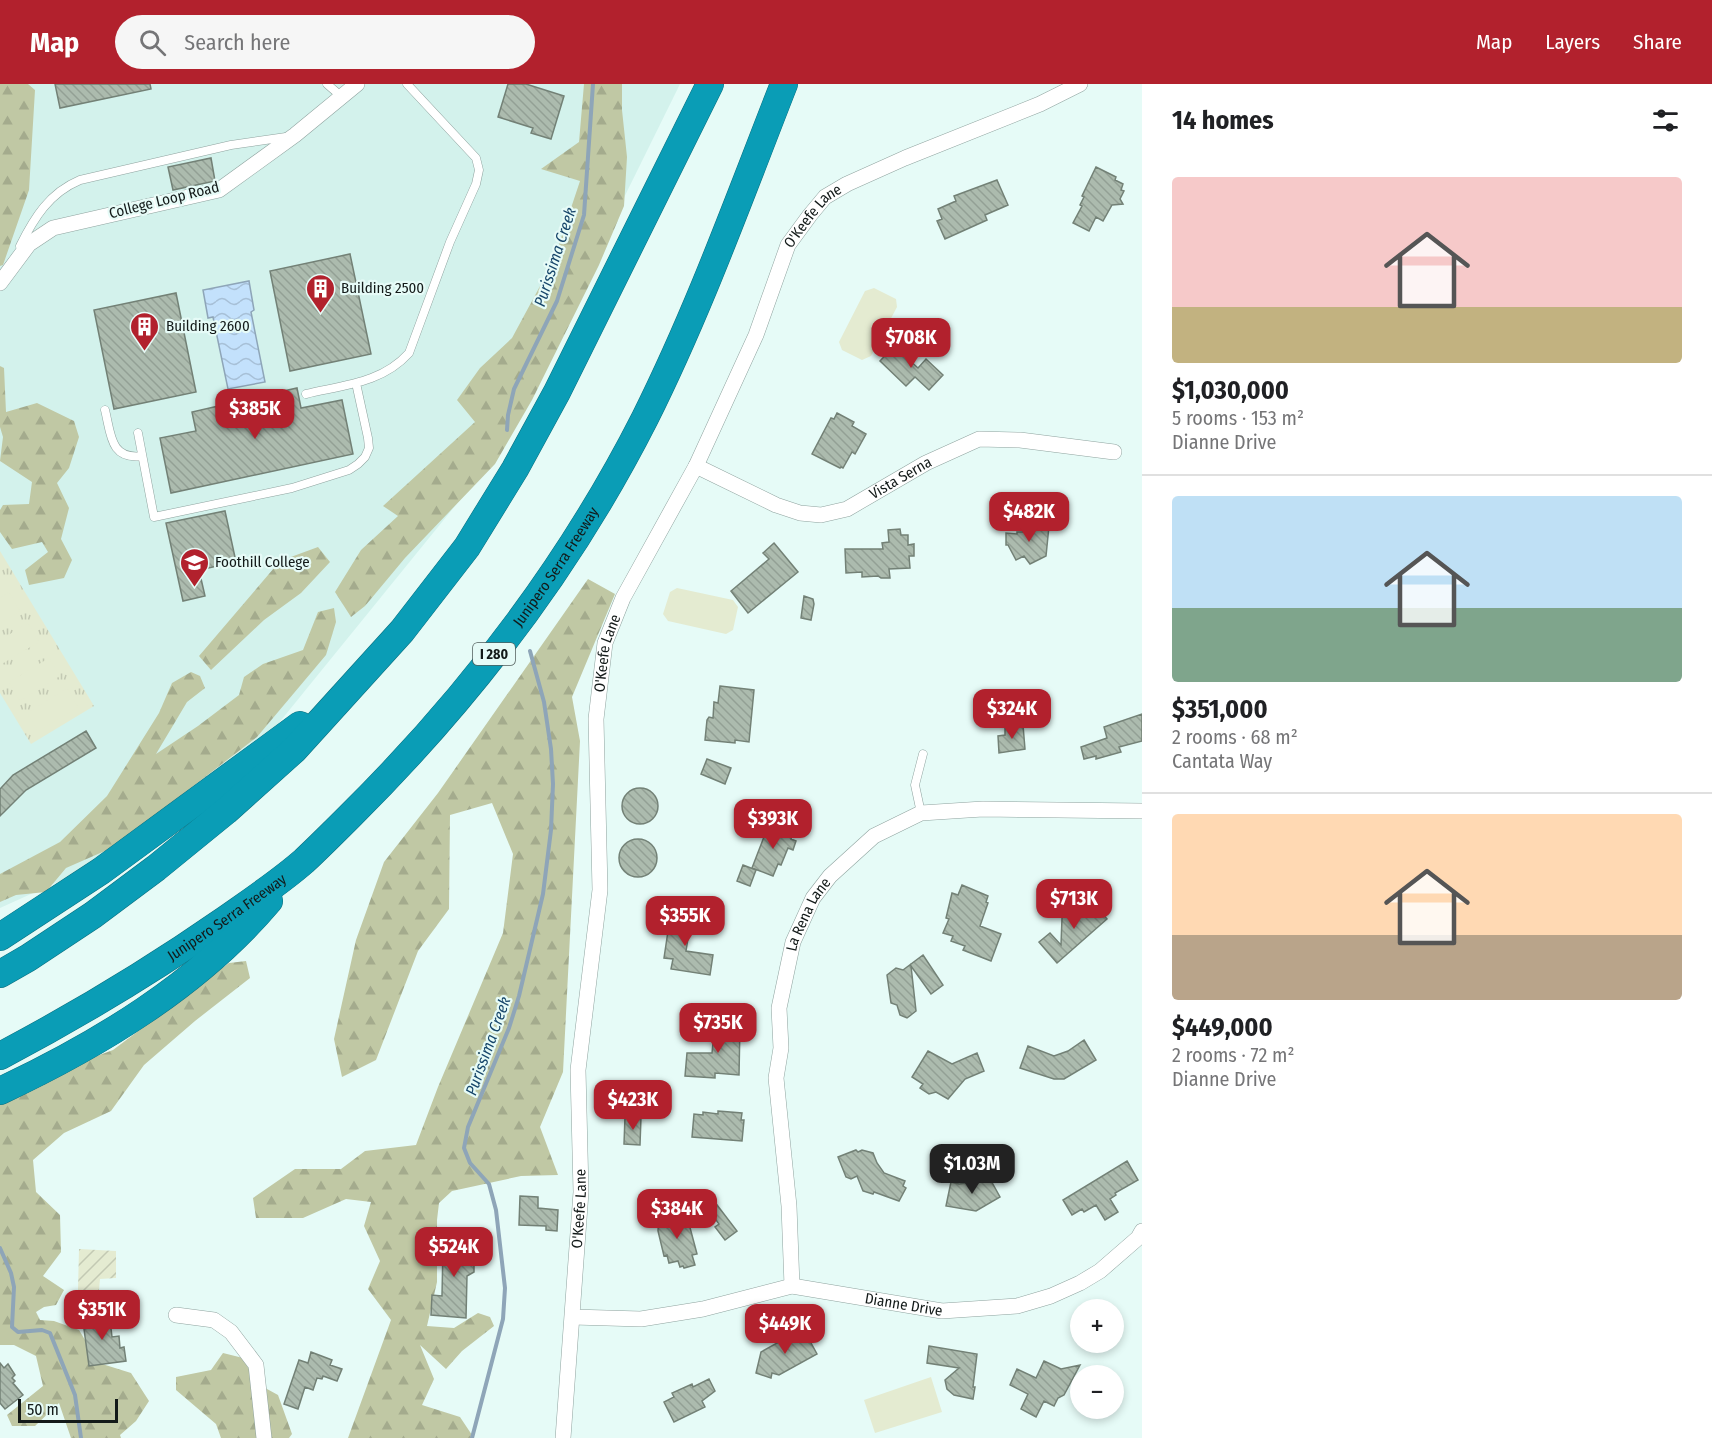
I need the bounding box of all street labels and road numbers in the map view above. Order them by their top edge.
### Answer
street label: College Loop Road [107,178,221,222]
street label: O'Keefe Lane [780,180,845,251]
street label: Vista Serna [866,453,934,503]
street label: Junipero Serra Freeway [509,503,603,630]
street label: O'Keefe Lane [590,612,625,693]
road number: I 280 [473,643,515,665]
street label: Junipero Serra Freeway [164,870,290,965]
street label: La Rena Lane [782,874,834,953]
street label: O'Keefe Lane [568,1169,590,1249]
street label: Dianne Drive [864,1289,944,1320]

